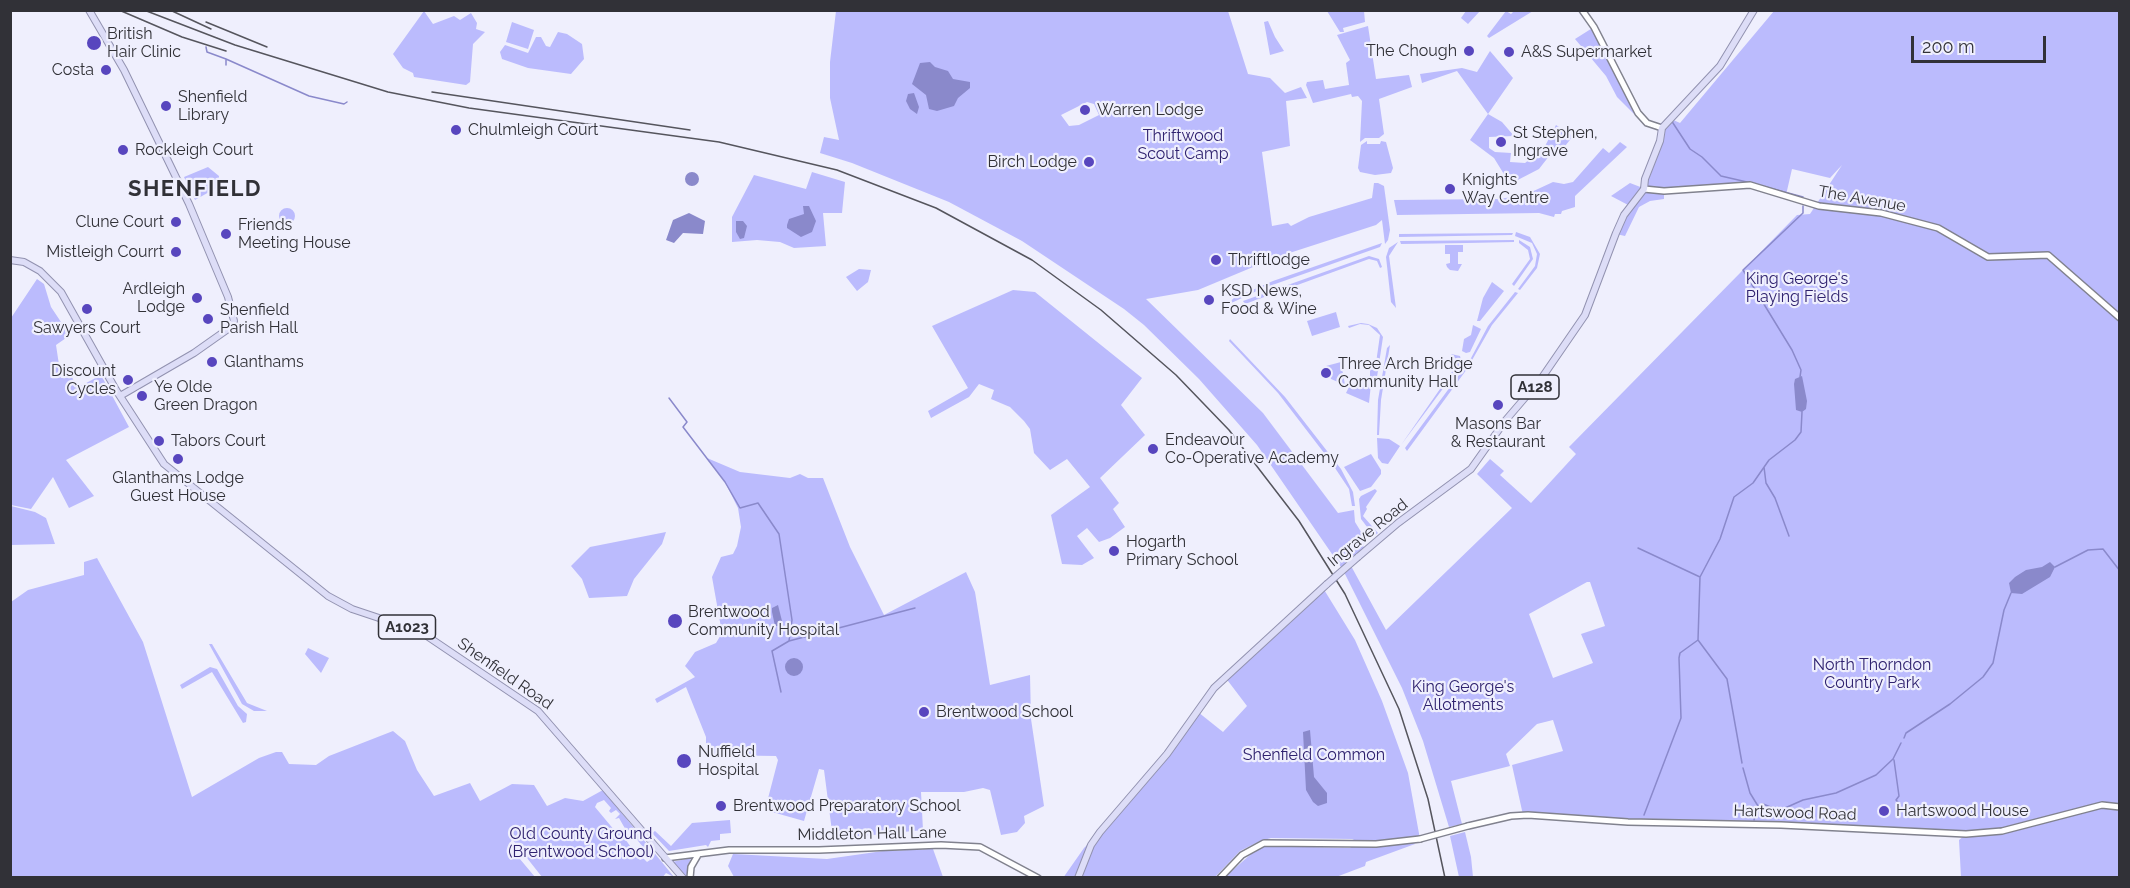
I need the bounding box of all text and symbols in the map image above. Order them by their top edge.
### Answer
place label: British Hair Clinic [107,24,181,62]
scale bar [1914,24,2049,62]
marker: British Hair Clinic [85,34,103,52]
text: 200 m [1922,36,1975,57]
place label: The Chough [1366,41,1457,61]
place label: A&S Supermarket [1521,42,1652,62]
marker: The Chough [1462,44,1476,58]
marker: A&S Supermarket [1502,45,1516,59]
place label: Costa [52,60,94,80]
marker: Costa [99,63,113,77]
place label: Shenfield Library [178,87,247,125]
marker: Shenfield Library [159,99,173,113]
place label: Warren Lodge [1097,100,1203,120]
marker: Warren Lodge [1078,103,1092,117]
place label: Chulmleigh Court [468,120,598,140]
marker: Chulmleigh Court [449,123,463,137]
place label: St Stephen, Ingrave [1513,123,1598,161]
park label: Thriftwood Scout Camp [1137,126,1229,164]
marker: St Stephen, Ingrave [1494,135,1508,149]
place label: Rockleigh Court [135,140,253,160]
marker: Rockleigh Court [116,143,130,157]
place label: Birch Lodge [987,152,1077,172]
marker: Birch Lodge [1082,155,1096,169]
place label: Knights Way Centre [1462,170,1549,208]
district label: SHENFIELD [128,176,262,202]
marker: Knights Way Centre [1443,182,1457,196]
street label: The Avenue [1817,182,1907,216]
place label: Clune Court [75,212,164,232]
marker: Clune Court [169,215,183,229]
place label: Friends Meeting House [238,215,351,253]
marker: Friends Meeting House [219,227,233,241]
place label: Mistleigh Courrt [46,242,164,262]
marker: Mistleigh Courrt [169,245,183,259]
place label: Thriftlodge [1228,250,1310,270]
marker: Thriftlodge [1209,253,1223,267]
park label: King George's Playing Fields [1746,269,1848,307]
place label: Ardleigh Lodge [122,279,185,317]
place label: KSD News, Food & Wine [1221,281,1317,319]
marker: Ardleigh Lodge [190,291,204,305]
marker: KSD News, Food & Wine [1202,293,1216,307]
place label: Shenfield Parish Hall [220,300,298,338]
marker: Sawyers Court [80,302,94,316]
marker: Shenfield Parish Hall [201,312,215,326]
place label: Sawyers Court [33,318,141,338]
place label: Glanthams [224,352,304,372]
place label: Three Arch Bridge Community Hall [1338,354,1473,392]
marker: Glanthams [205,355,219,369]
place label: Discount Cycles [51,361,116,399]
marker: Three Arch Bridge Community Hall [1319,366,1333,380]
marker: Discount Cycles [121,373,135,387]
road number: A128 [1511,375,1559,399]
place label: Ye Olde Green Dragon [154,377,257,415]
marker: Ye Olde Green Dragon [135,389,149,403]
marker: Masons Bar & Restaurant [1491,398,1505,412]
place label: Masons Bar & Restaurant [1451,414,1545,452]
place label: Endeavour Co-Operative Academy [1165,430,1339,468]
place label: Tabors Court [171,431,266,451]
marker: Tabors Court [152,434,166,448]
marker: Endeavour Co-Operative Academy [1146,442,1160,456]
marker: Glanthams Lodge Guest House [171,452,185,466]
place label: Glanthams Lodge Guest House [112,468,244,506]
street label: Ingrave Road [1324,495,1412,571]
place label: Hogarth Primary School [1126,532,1238,570]
marker: Hogarth Primary School [1107,544,1121,558]
place label: Brentwood Community Hospital [688,602,839,640]
marker: Brentwood Community Hospital [666,612,684,630]
road number: A1023 [378,615,436,639]
street label: Shenfield Road [454,634,556,714]
park label: North Thorndon Country Park [1813,655,1931,693]
park label: King George's Allotments [1412,677,1514,715]
place label: Brentwood School [936,702,1073,722]
marker: Brentwood School [917,705,931,719]
place label: Nuffield Hospital [698,742,759,780]
park label: Shenfield Common [1243,745,1385,765]
marker: Nuffield Hospital [675,752,693,770]
place label: Brentwood Preparatory School [733,796,961,816]
marker: Brentwood Preparatory School [714,799,728,813]
street label: Hartswood Road [1733,801,1857,825]
place label: Hartswood House [1896,801,2029,821]
marker: Hartswood House [1877,804,1891,818]
street label: Middleton Hall Lane [797,823,947,845]
park label: Old County Ground (Brentwood School) [508,824,654,862]

